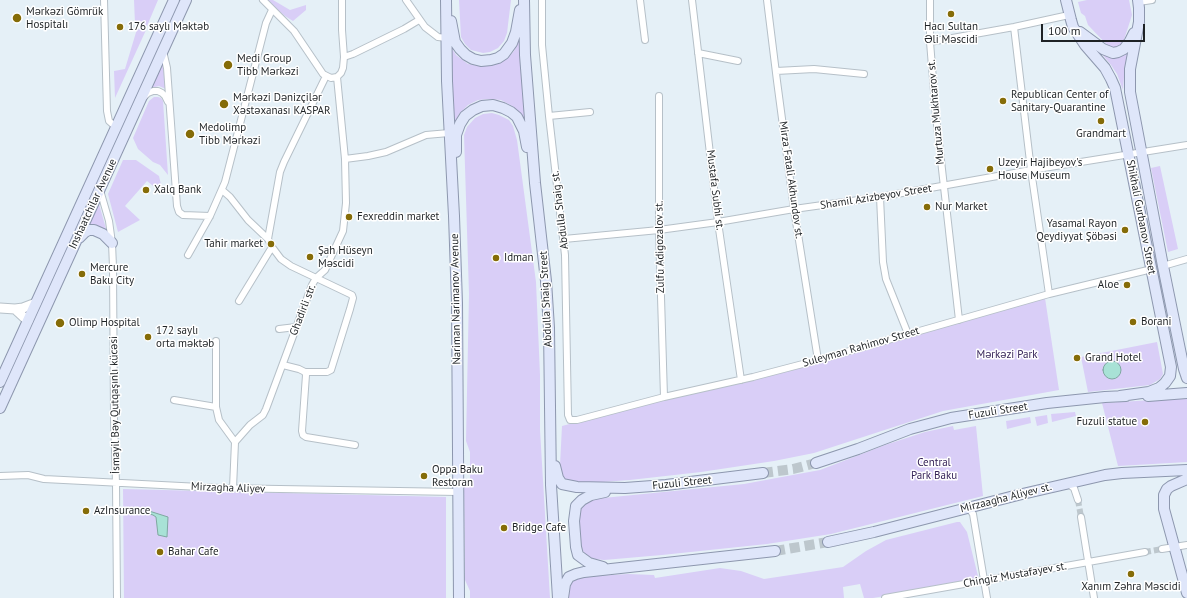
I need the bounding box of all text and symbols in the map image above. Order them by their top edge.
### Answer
place label: Mərkəzi Gömrük Hospitalı [26,5,103,31]
marker: Hacı Sultan Əli Məscidi [946,9,956,19]
marker: Mərkəzi Gömrük Hospitalı [11,12,23,24]
scale bar [1043,16,1147,42]
place label: 176 saylı Məktəb [128,20,209,34]
place label: Hacı Sultan Əli Məscidi [924,20,978,46]
marker: 176 saylı Məktəb [115,22,125,32]
text: 100 m [1048,23,1081,38]
place label: Medi Group Tibb Mərkəzi [237,52,299,78]
marker: Medi Group Tibb Mərkəzi [222,59,234,71]
street label: Murtuza Mukhtarov st. [925,59,947,165]
place label: Republican Center of Sanitary-Quarantine [1011,88,1109,114]
place label: Mərkəzi Dənizçilər Xəstəxanası KASPAR [233,91,331,117]
marker: Republican Center of Sanitary-Quarantine [998,96,1008,106]
marker: Mərkəzi Dənizçilər Xəstəxanası KASPAR [218,98,230,110]
marker: Grandmart [1096,116,1106,126]
street label: Mirza Fatali Akhundov st. [776,120,806,240]
place label: Medolimp Tibb Mərkəzi [199,121,261,147]
place label: Grandmart [1076,127,1126,141]
marker: Medolimp Tibb Mərkəzi [184,128,196,140]
street label: Mustafa Subhi st. [704,149,726,231]
place label: Uzeyir Hajibeyov's House Museum [998,156,1082,182]
street label: Inshaatchilar Avenue [66,157,120,251]
street label: Shikhali Gurbanov Street [1123,159,1159,275]
marker: Uzeyir Hajibeyov's House Museum [985,164,995,174]
street label: Abdulla Shaig st. [549,170,571,250]
street label: Shamil Azizbeyov Street [819,182,933,212]
place label: Xalq Bank [154,183,201,197]
marker: Xalq Bank [141,185,151,195]
place label: Nur Market [935,200,987,214]
street label: Zulfu Adigozalov st. [653,201,667,293]
marker: Nur Market [922,202,932,212]
place label: Fexreddin market [357,210,439,224]
marker: Fexreddin market [344,212,354,222]
place label: Yasamal Rayon Qeydiyyat Şöbəsi [1036,217,1117,243]
marker: Yasamal Rayon Qeydiyyat Şöbəsi [1120,225,1130,235]
street label: Nariman Narimanov Avenue [448,233,464,365]
place label: Tahir market [204,237,263,251]
marker: Tahir market [266,239,276,249]
place label: Şah Hüseyn Məscidi [318,244,373,270]
place label: Idman [504,251,534,265]
street label: Abdulla Shaig Street [537,251,555,347]
marker: Şah Hüseyn Məscidi [305,252,315,262]
marker: Idman [491,253,501,263]
place label: Mercure Baku City [90,261,134,287]
marker: Mercure Baku City [77,269,87,279]
place label: Aloe [1098,278,1119,292]
marker: Aloe [1122,280,1132,290]
street label: Ghadirli str. [287,283,319,337]
place label: Borani [1141,315,1171,329]
place label: Olimp Hospital [69,316,140,330]
marker: Olimp Hospital [54,317,66,329]
marker: Borani [1128,317,1138,327]
place label: 172 saylı orta məktəb [156,324,214,350]
street label: Suleyman Rahimov Street [801,324,921,370]
marker: 172 saylı orta məktəb [143,332,153,342]
street label: İsmayil Bəy Qutqaşınlı kücəsi [107,336,123,474]
park label: Mərkəzi Park [977,348,1037,362]
place label: Grand Hotel [1085,351,1141,365]
marker: Grand Hotel [1072,353,1082,363]
street label: Fuzuli Street [968,400,1028,422]
place label: Fuzuli statue [1076,415,1137,429]
marker: Fuzuli statue [1140,417,1150,427]
park label: Central Park Baku [911,456,957,482]
place label: Oppa Baku Restoran [432,463,483,489]
marker: Oppa Baku Restoran [419,471,429,481]
street label: Fuzuli Street [652,473,712,493]
street label: Mirzagha Aliyev [191,480,265,496]
street label: Mirzaagha Aliyev st. [959,480,1053,516]
place label: AzInsurance [94,504,150,518]
marker: AzInsurance [81,506,91,516]
place label: Bridge Cafe [512,521,566,535]
marker: Bridge Cafe [499,523,509,533]
place label: Bahar Cafe [168,545,219,559]
marker: Bahar Cafe [155,547,165,557]
street label: Chingiz Mustafayev st. [962,559,1068,591]
marker: Xanım Zəhra Məscidi [1126,569,1136,579]
place label: Xanım Zəhra Məscidi [1081,580,1181,594]

